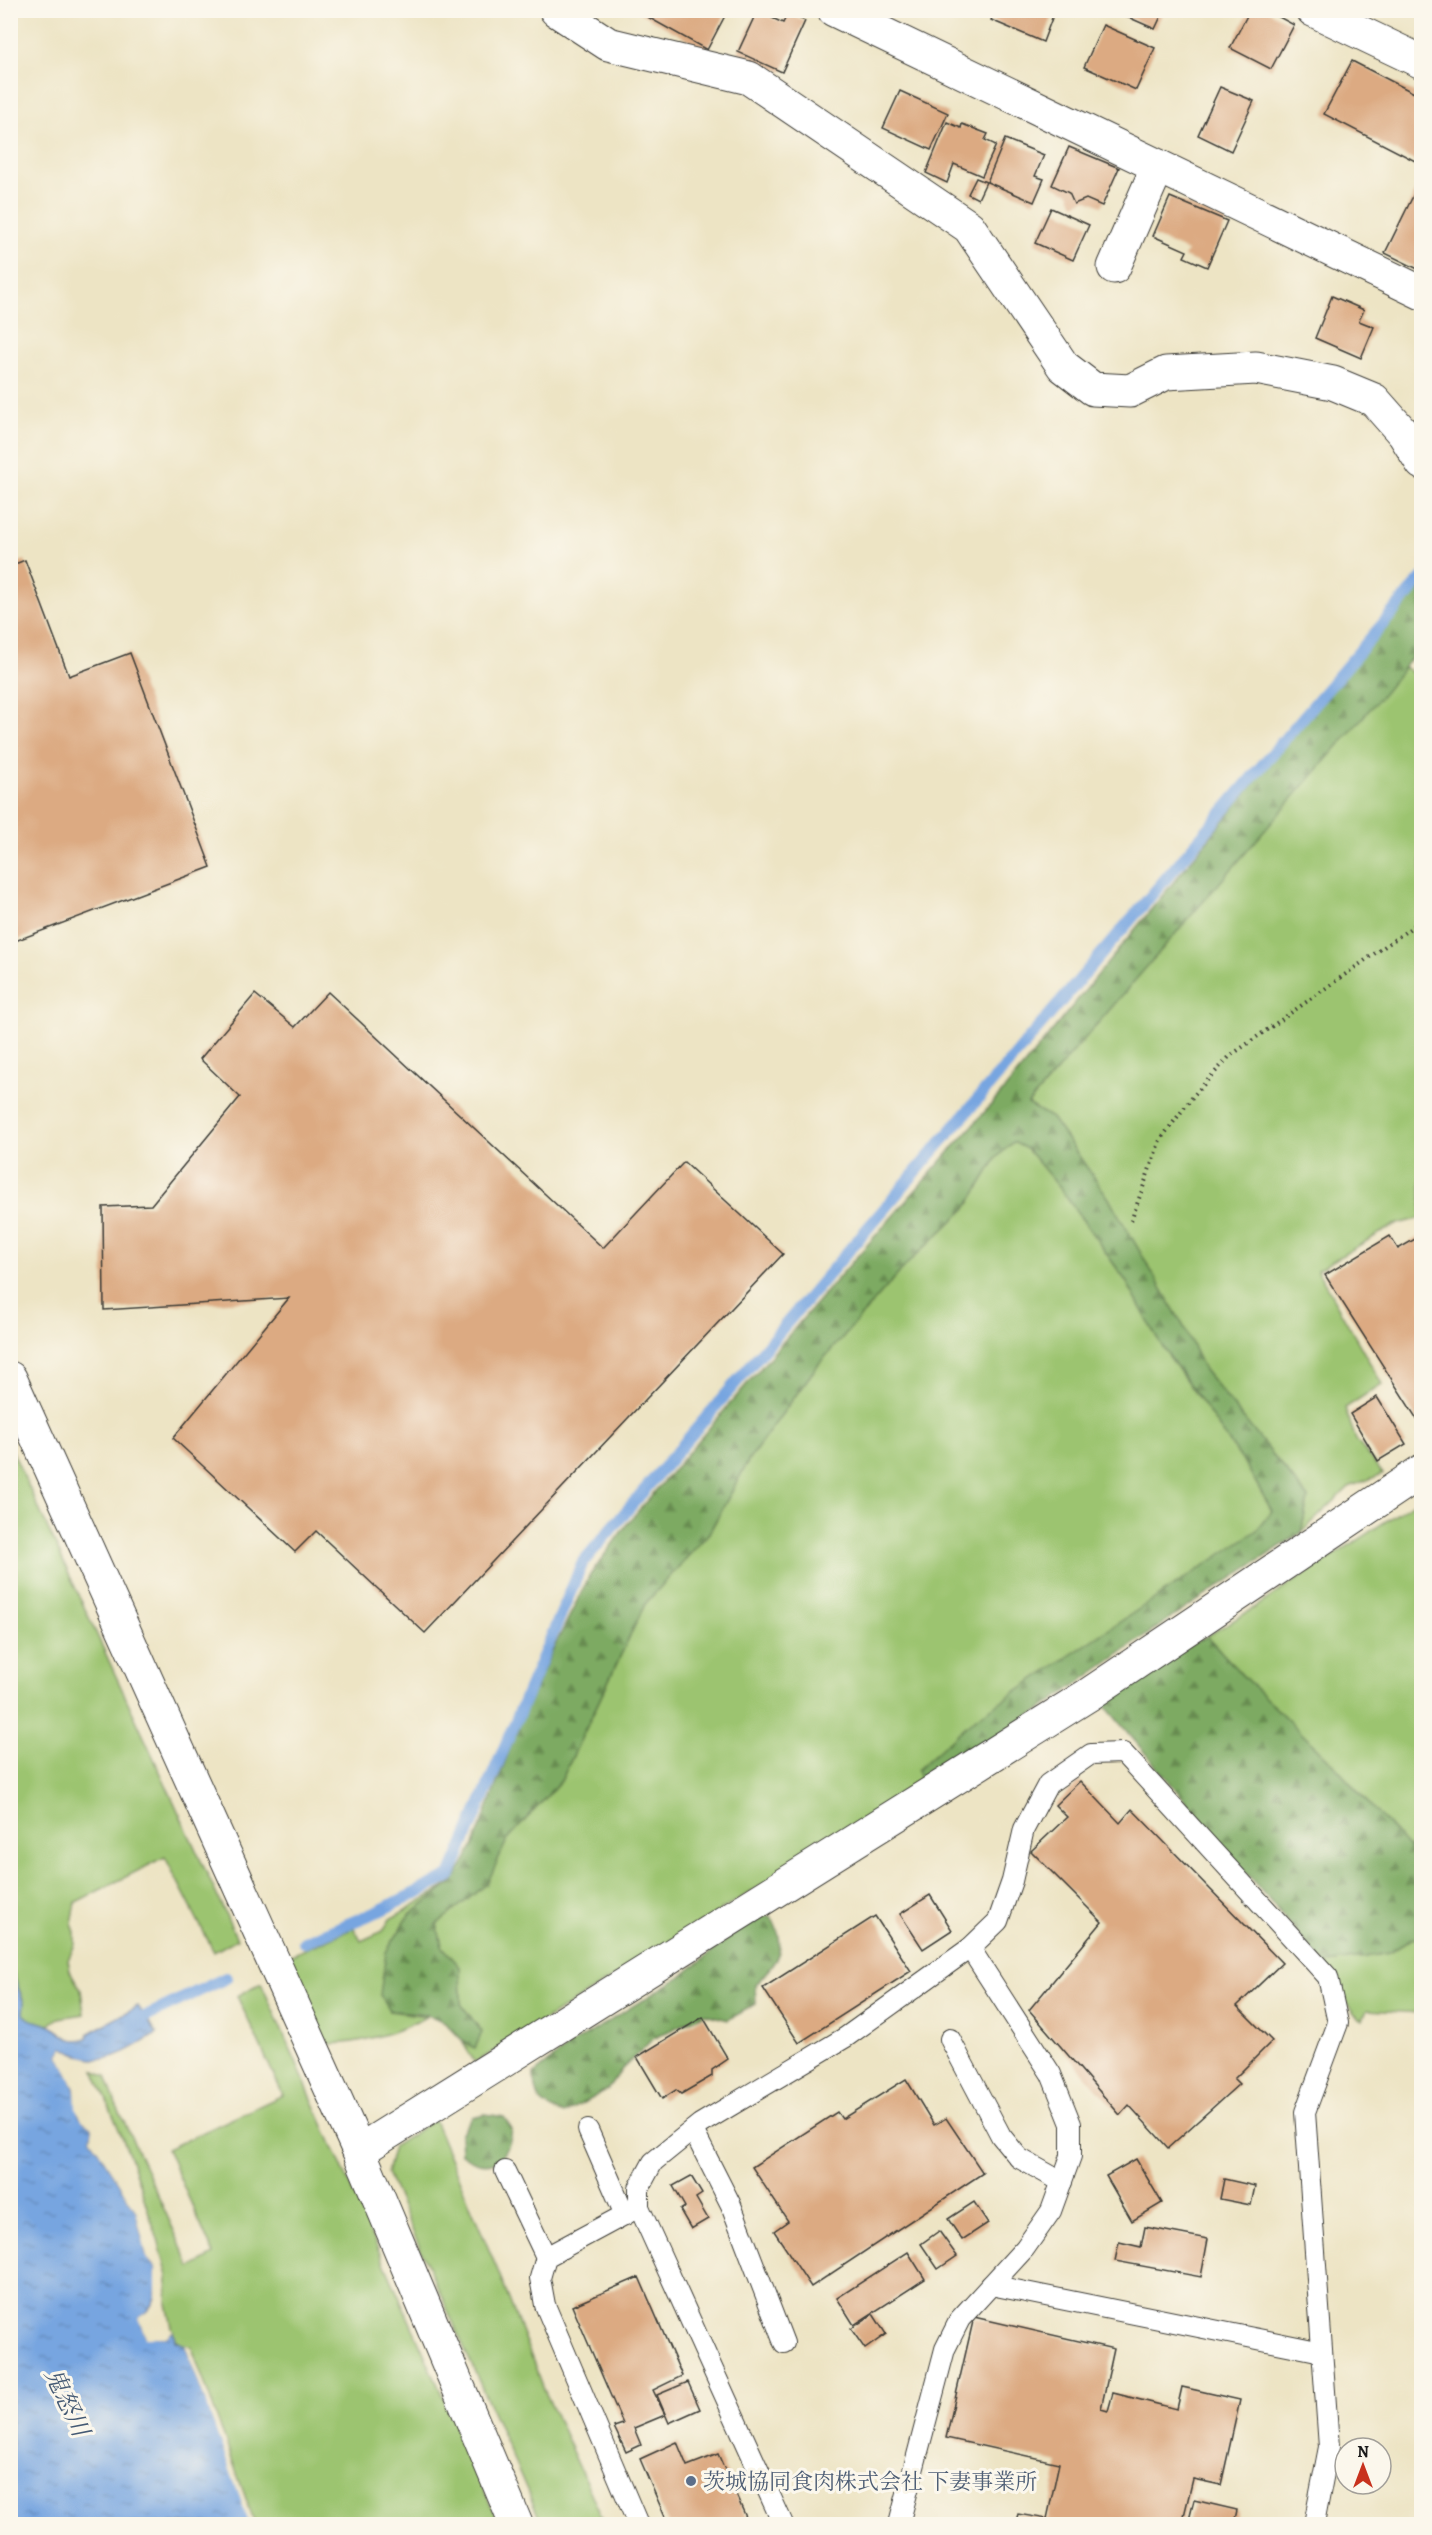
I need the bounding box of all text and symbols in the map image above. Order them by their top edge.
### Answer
water label: 鬼怒川 [37,2363,98,2444]
north arrow [1333,2436,1393,2496]
text: N [1357,2441,1369,2463]
place label: 茨城協同食肉株式会社 下妻事業所 [703,2467,1037,2497]
marker: 茨城協同食肉株式会社 下妻事業所 [684,2474,698,2488]

